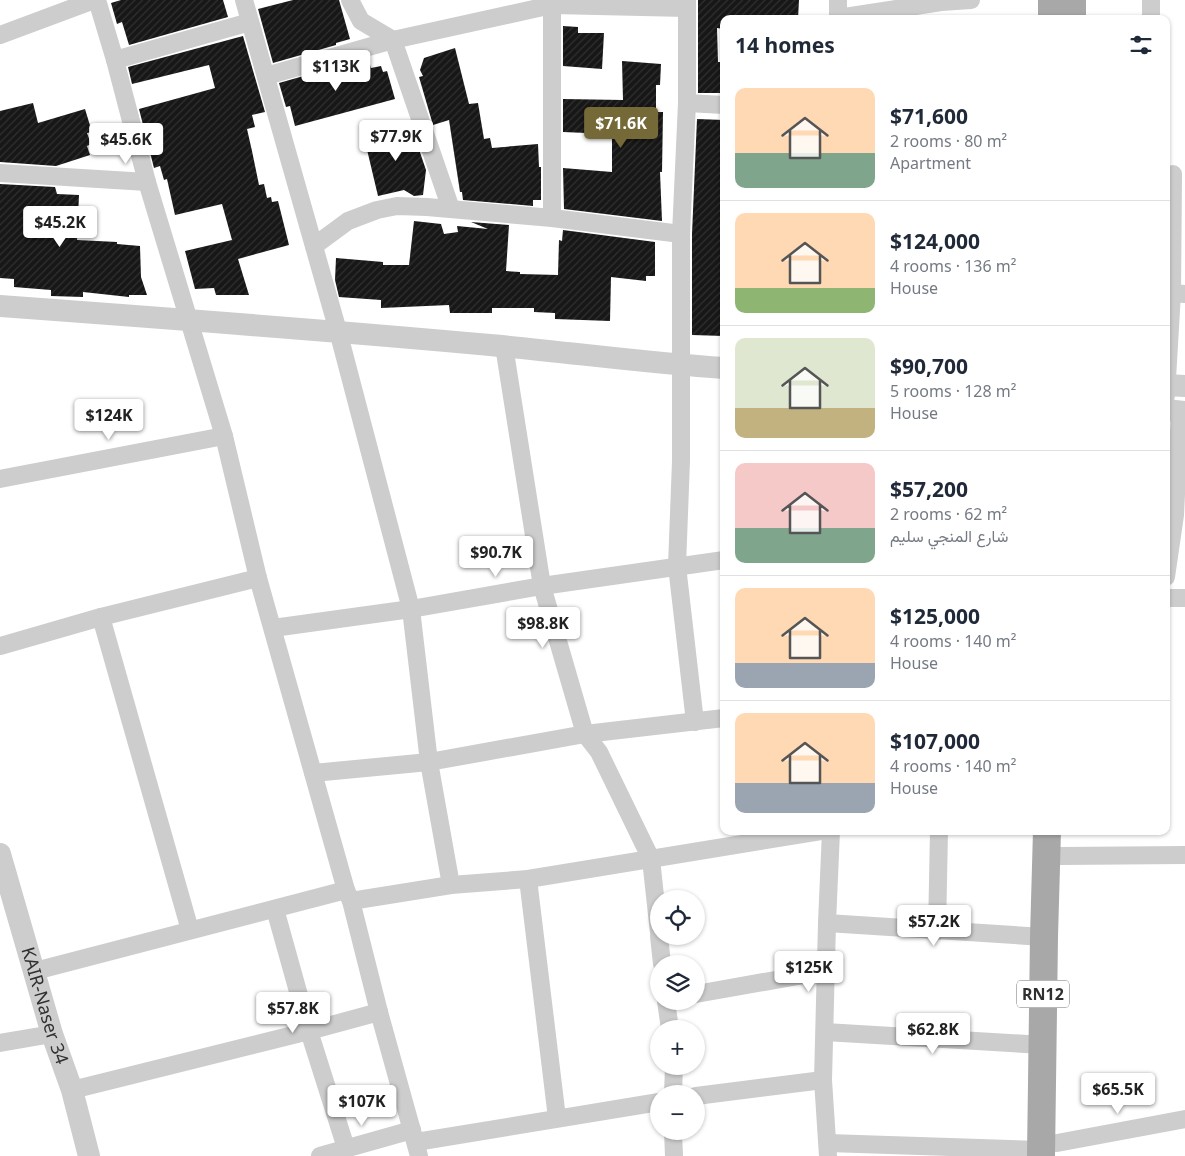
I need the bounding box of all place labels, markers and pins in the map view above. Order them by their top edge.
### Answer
pin: $113K [301,49,371,92]
pin: $71.6K [580,106,662,149]
pin: $77.9K [355,120,437,162]
pin: $45.6K [85,122,167,165]
pin: $45.2K [19,206,101,248]
pin: $124K [74,398,144,441]
pin: $90.7K [455,536,537,578]
pin: $98.8K [502,606,584,649]
pin: $57.2K [893,904,975,947]
pin: $125K [774,950,844,993]
pin: $57.8K [252,992,334,1034]
pin: $62.8K [892,1012,974,1055]
pin: $65.5K [1077,1072,1159,1115]
pin: $107K [327,1084,397,1127]

